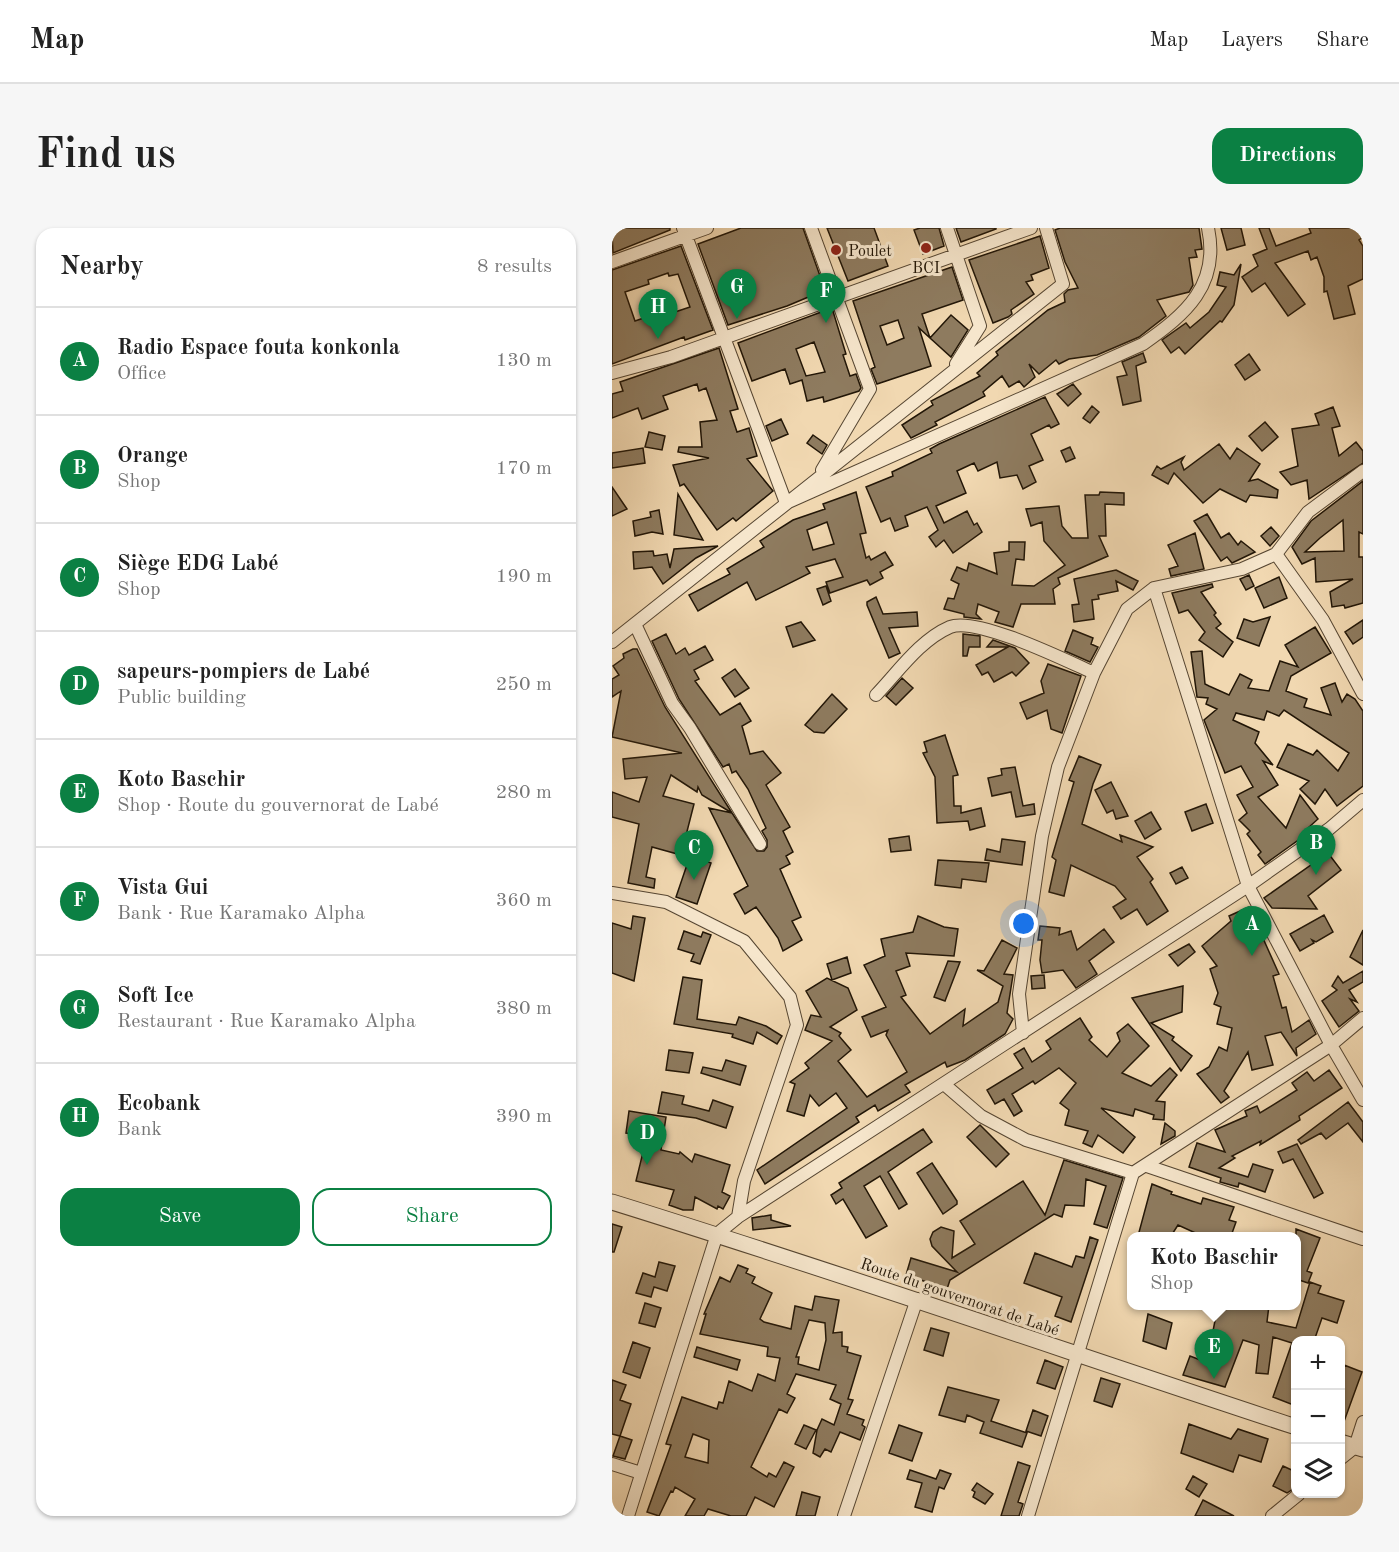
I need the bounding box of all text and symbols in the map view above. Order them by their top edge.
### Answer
text: Map [30,27,84,55]
text: Map [1149,30,1188,51]
text: Layers [1221,30,1283,51]
text: Share [1316,30,1369,51]
button: Directions [1212,128,1363,184]
text: Find us [36,135,175,177]
marker: BCI [919,241,933,255]
marker: Poulet [829,243,843,257]
place label: Poulet [848,244,892,260]
text: Nearby [60,254,144,280]
text: 8 results [477,257,552,277]
place label: BCI [912,261,940,277]
pin: G [718,270,756,319]
pin: F [806,274,846,323]
pin: H [638,290,678,339]
text: Radio Espace fouta konkonla [117,337,400,359]
text: A [72,351,87,371]
text: 130 m [496,351,552,371]
text: Office [117,364,166,384]
text: Orange [117,445,188,467]
text: B [72,459,87,479]
text: 170 m [496,459,552,479]
text: Shop [117,472,161,492]
text: Siège EDG Labé [117,553,279,575]
text: C [73,567,86,587]
text: 190 m [496,567,552,587]
text: Shop [117,580,161,600]
text: sapeurs-pompiers de Labé [117,661,370,683]
text: D [72,675,87,695]
text: 250 m [496,675,552,695]
text: Public building [117,688,246,708]
text: Koto Baschir [117,769,245,791]
text: E [73,783,86,803]
text: 280 m [496,783,552,803]
text: Shop · Route du gouvernorat de Labé [117,796,439,816]
pin: B [1296,826,1336,875]
pin: C [674,830,713,880]
text: Vista Gui [117,877,208,899]
text: F [73,891,86,911]
text: 360 m [496,891,552,911]
text: Bank · Rue Karamako Alpha [117,904,365,924]
pin: A [1232,906,1272,956]
your location [1009,909,1038,938]
text: Soft Ice [117,985,194,1007]
text: G [72,999,87,1019]
text: 380 m [496,999,552,1019]
text: Restaurant · Rue Karamako Alpha [117,1012,416,1032]
text: Ecobank [117,1093,201,1115]
text: H [71,1107,88,1127]
text: 390 m [496,1107,552,1127]
pin: D [627,1116,666,1165]
text: Bank [117,1120,162,1140]
button: Save [60,1188,300,1246]
button: Share [312,1188,552,1246]
popup [1127,1232,1301,1310]
text: Koto Baschir [1150,1247,1278,1269]
street label: Route du gouvernorat de Labé [858,1256,1061,1339]
text: Shop [1150,1274,1193,1294]
pin: E [1194,1330,1234,1379]
map controls [1291,1336,1345,1498]
button: + [1291,1336,1345,1390]
button: − [1291,1390,1345,1444]
button: layers [1291,1444,1345,1498]

